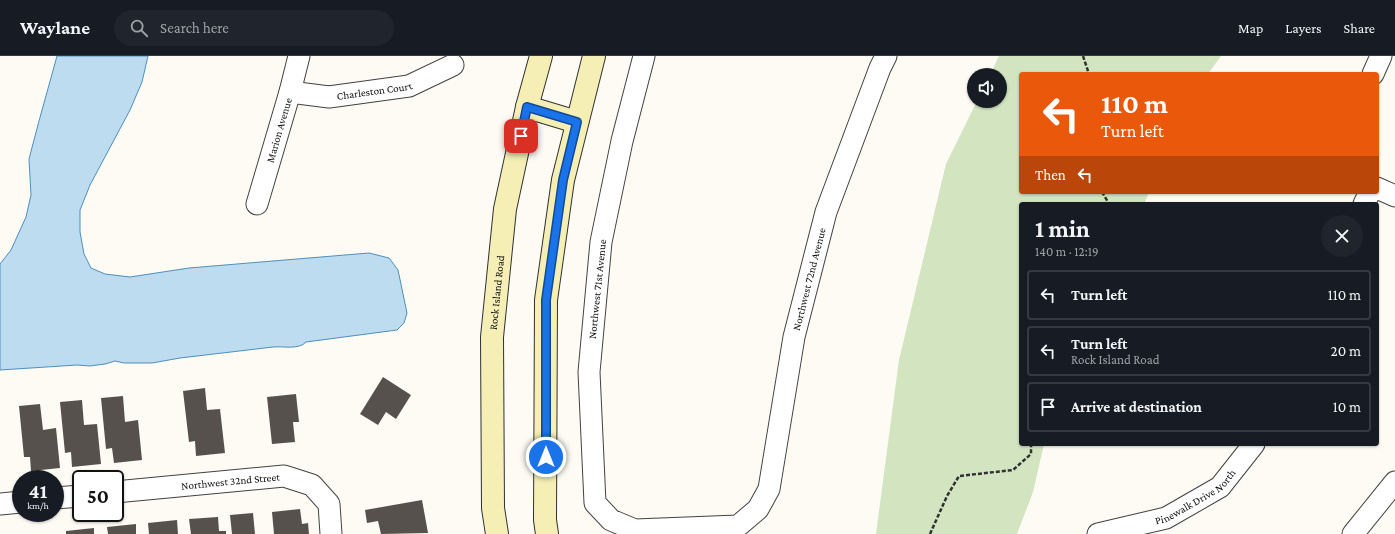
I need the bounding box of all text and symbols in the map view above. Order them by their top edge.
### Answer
search box [114,10,394,46]
text: Waylane [20,17,90,38]
icon: search [128,17,150,39]
text: Search here [160,20,229,36]
text: Map [1238,20,1263,36]
text: Layers [1285,20,1322,36]
text: Share [1344,20,1375,36]
map controls [967,68,1007,108]
button: sound [967,68,1007,108]
street label: Charleston Court [336,79,414,102]
icon: left [1035,88,1087,140]
text: 110 m [1101,88,1168,119]
street label: Marion Avenue [264,96,294,164]
pin [504,119,538,153]
text: Turn left [1101,121,1164,141]
icon: arrive [510,125,532,147]
icon: left [1074,164,1096,186]
text: Then [1035,167,1066,183]
text: 1 min [1035,215,1090,242]
button: close [1321,215,1363,257]
street label: Northwest 72nd Avenue [790,226,828,332]
street label: Northwest 71st Avenue [586,238,608,339]
text: 140 m · 12:19 [1035,244,1099,259]
street label: Rock Island Road [487,254,506,330]
icon: left [1037,284,1059,306]
text: Turn left [1071,287,1127,303]
text: 110 m [1328,287,1361,303]
text: Turn left [1071,336,1127,352]
icon: left [1037,340,1059,362]
text: 20 m [1331,343,1361,359]
text: Rock Island Road [1071,352,1160,367]
icon: arrive [1037,396,1059,418]
text: Arrive at destination [1071,399,1202,415]
text: 10 m [1333,399,1361,415]
position arrow [525,436,567,478]
street label: Pinewalk Drive North [1154,467,1238,526]
speed limit sign: 50 [72,470,124,522]
street label: Northwest 32nd Street [181,470,281,492]
text: 41 [29,480,47,502]
text: km/h [27,500,49,511]

